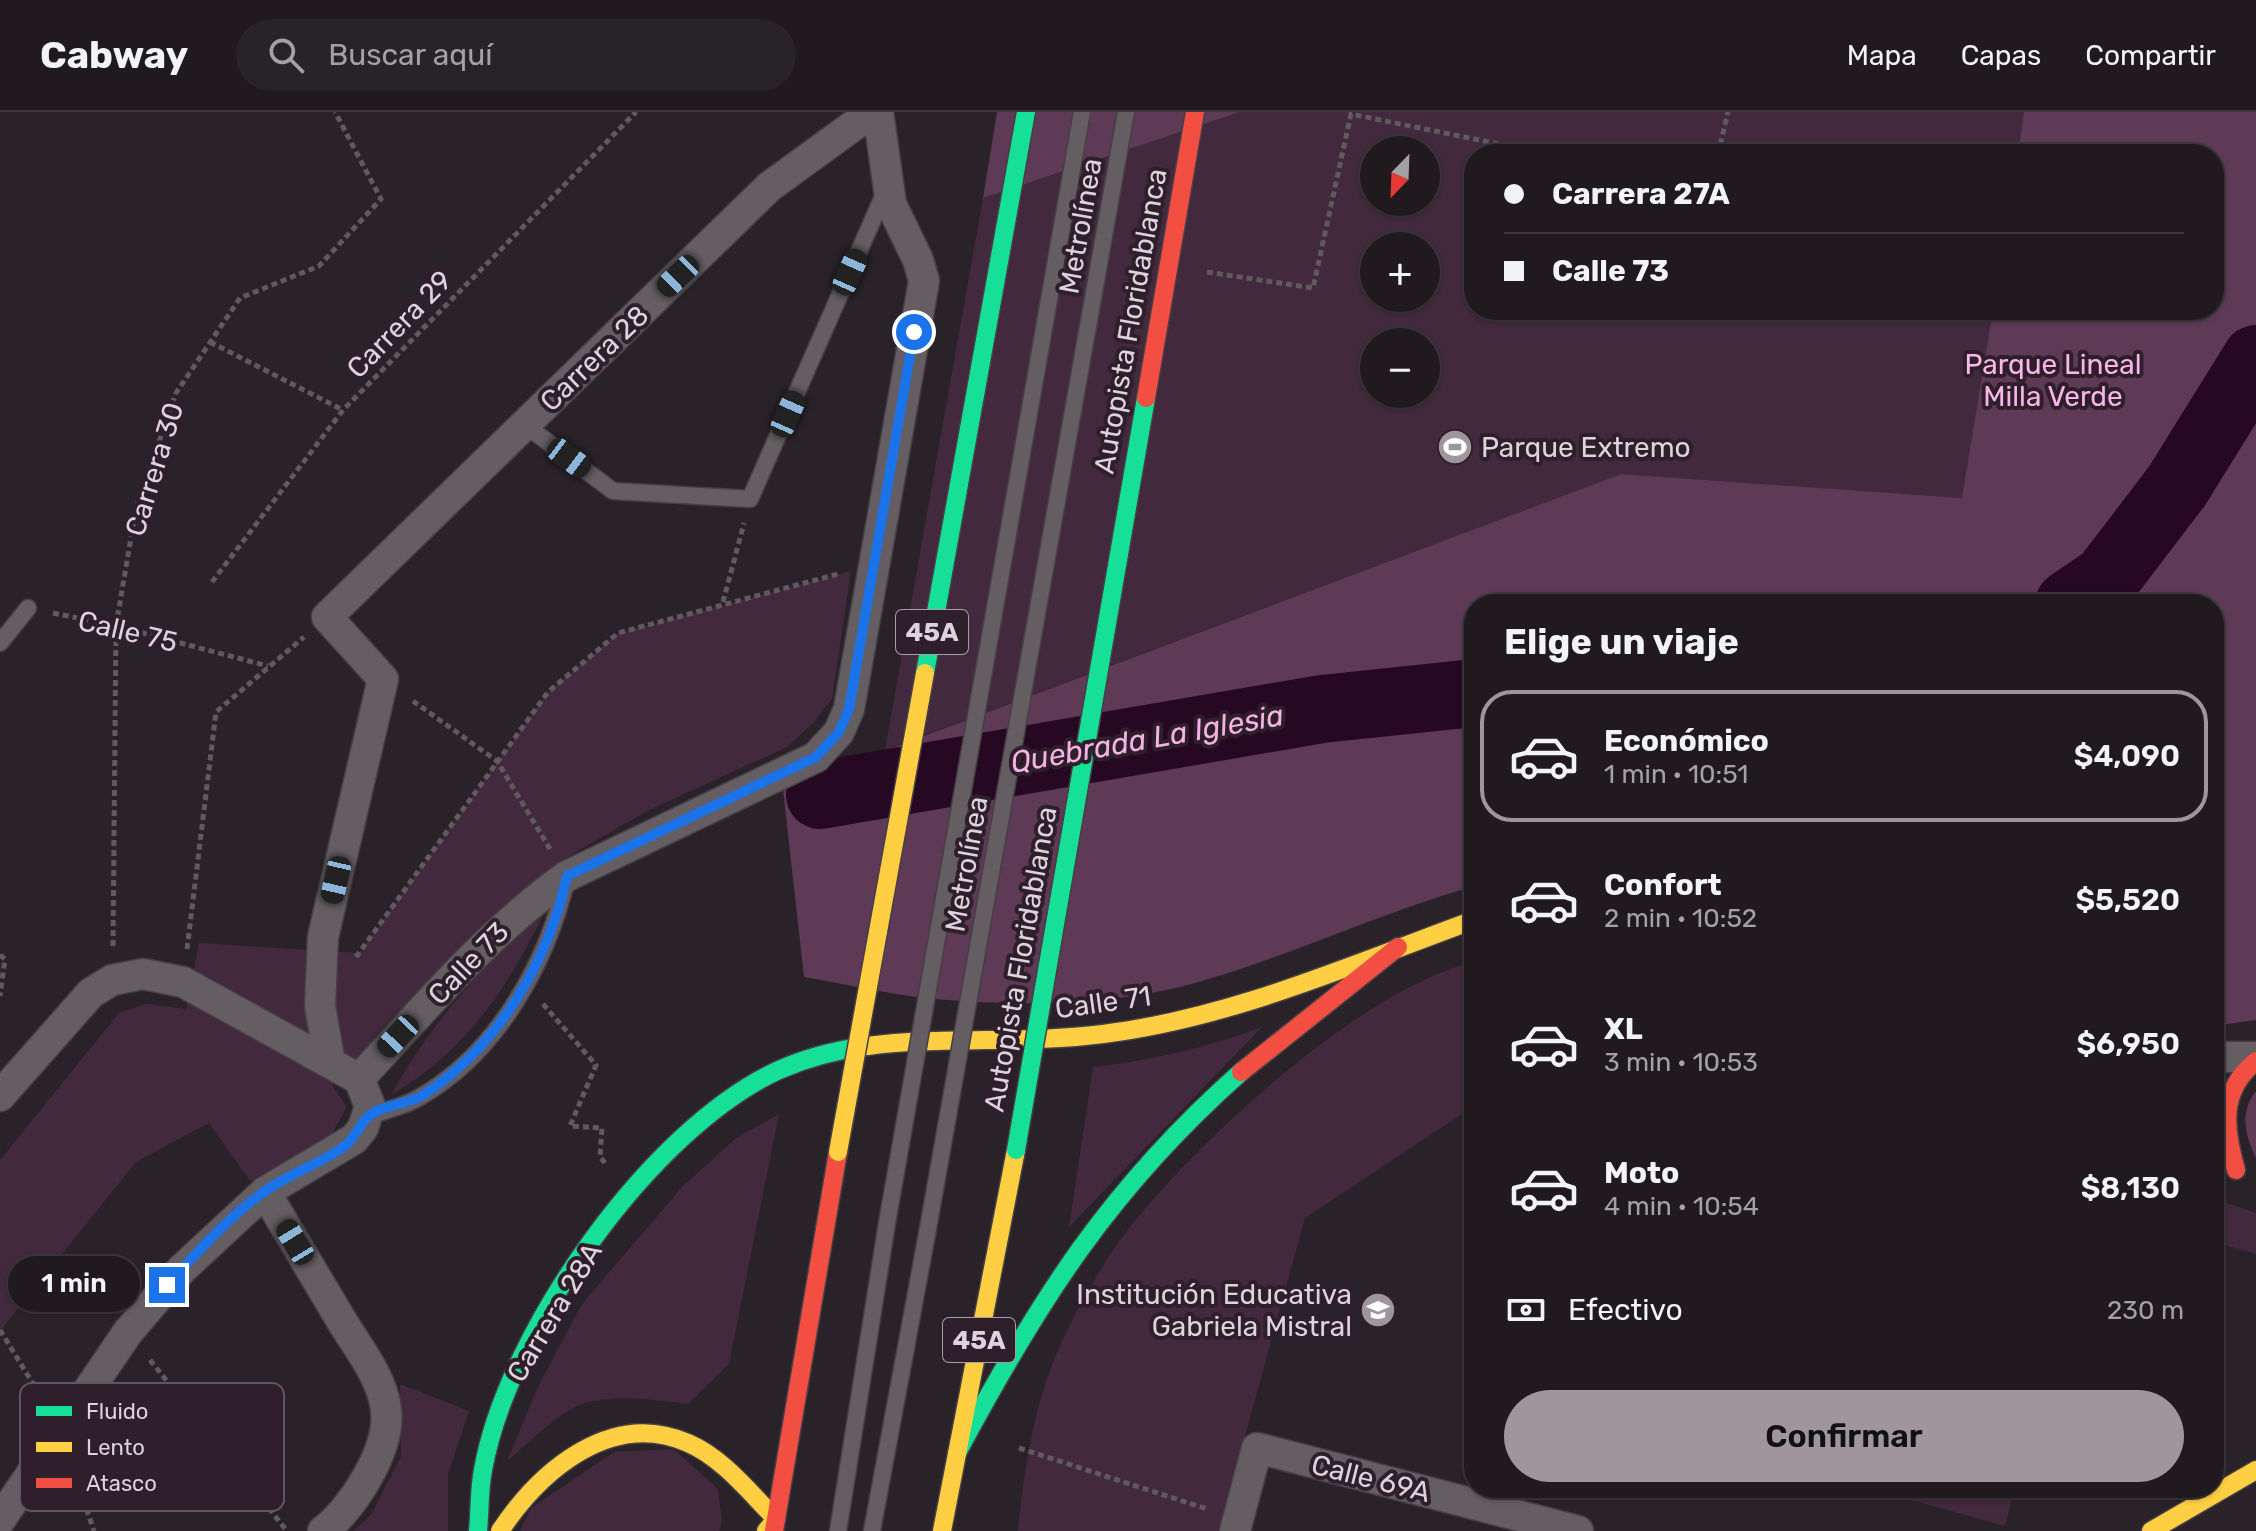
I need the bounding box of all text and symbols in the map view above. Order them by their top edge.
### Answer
search box [236,19,796,91]
text: Cabway [40,32,188,78]
icon: search [264,33,308,77]
text: Buscar aquí [328,37,493,73]
text: Mapa [1847,39,1917,72]
text: Capas [1961,39,2041,72]
text: Compartir [2085,39,2216,72]
north arrow [1360,136,1440,216]
map controls [1360,136,1440,408]
street label: Metrolínea [1052,156,1109,296]
street label: Autopista Floridablanca [1087,166,1174,476]
text: Carrera 27A [1552,176,1730,212]
button: + [1360,232,1440,312]
car [829,245,871,299]
car [652,251,704,301]
text: Calle 73 [1552,253,1669,289]
street label: Carrera 29 [340,264,459,385]
street label: Carrera 28 [533,299,655,418]
route start [896,314,932,350]
button: − [1360,328,1440,408]
park label: Parque Lineal Milla Verde [1964,348,2142,413]
car [767,387,809,441]
street label: Carrera 30 [119,398,190,540]
sports icon: Parque Extremo [1436,428,1474,466]
place label: Parque Extremo [1481,431,1691,464]
car [543,434,595,482]
street label: Calle 75 [75,604,181,659]
road number: 45A [896,610,968,654]
text: Elige un viaje [1504,620,1739,663]
water label: Quebrada La Iglesia [1007,697,1287,781]
icon: car [1508,720,1580,792]
text: Económico [1604,723,1769,759]
text: $4,090 [2074,738,2180,774]
text: 1 min · 10:51 [1604,759,1748,790]
street label: Metrolínea [938,794,995,934]
street label: Autopista Floridablanca [977,804,1064,1114]
car [319,854,353,906]
icon: car [1508,864,1580,936]
text: Confort [1604,867,1722,903]
text: $5,520 [2075,882,2180,918]
text: 2 min · 10:52 [1604,903,1757,934]
street label: Calle 73 [421,915,515,1011]
street label: Calle 71 [1053,979,1153,1026]
icon: car [1508,1008,1580,1080]
car [373,1010,423,1062]
text: XL [1604,1011,1643,1047]
text: $6,950 [2076,1026,2180,1062]
text: 3 min · 10:53 [1604,1047,1758,1078]
icon: car [1508,1152,1580,1224]
text: Moto [1604,1155,1679,1191]
text: $8,130 [2081,1170,2180,1206]
text: 4 min · 10:54 [1604,1191,1759,1222]
car [272,1215,318,1269]
street label: Carrera 28A [500,1236,609,1388]
callout: 1 min [7,1257,139,1313]
route end [149,1267,185,1303]
text: 1 min [41,1268,107,1299]
place label: Institución Educativa Gabriela Mistral [1076,1278,1352,1343]
icon: cash [1504,1288,1548,1332]
school or university icon: Institución Educativa Gabriela Mistral [1359,1291,1397,1329]
text: Efectivo [1568,1292,1683,1328]
text: 230 m [2107,1295,2184,1326]
road number: 45A [943,1318,1015,1362]
legend [20,1383,284,1511]
button: Confirmar [1504,1390,2184,1482]
text: Fluido [86,1398,148,1425]
text: Lento [86,1434,145,1461]
street label: Calle 69A [1308,1448,1434,1509]
text: Atasco [86,1470,157,1497]

